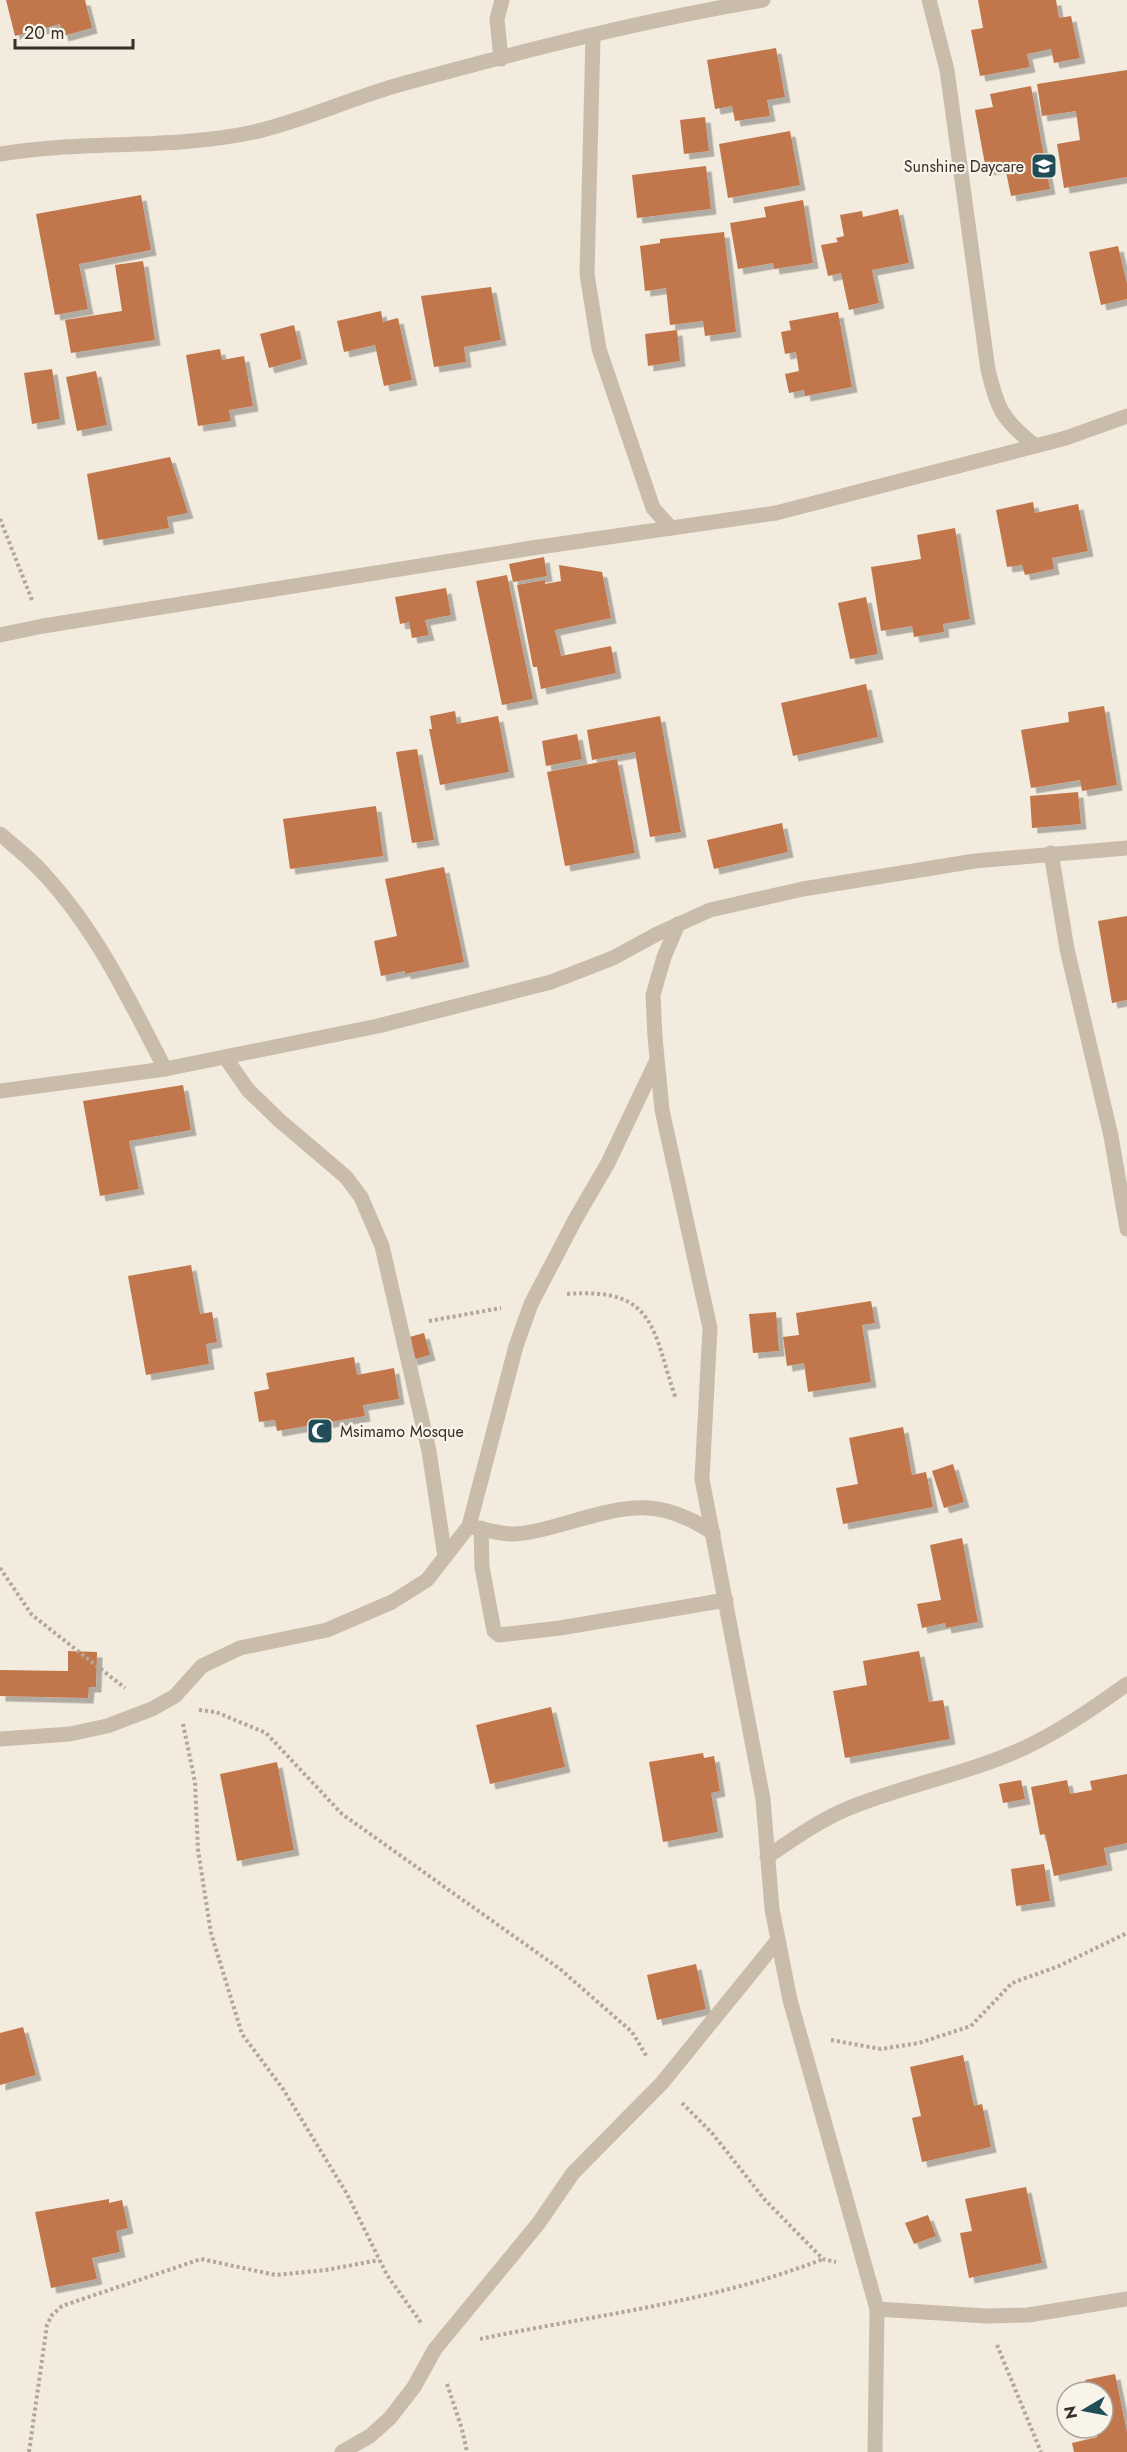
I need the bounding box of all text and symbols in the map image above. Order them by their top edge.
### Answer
scale bar [15,12,134,50]
text: 20 m [24,20,64,46]
school or university icon: Sunshine Daycare [1029,151,1059,181]
place label: Sunshine Daycare [904,155,1024,178]
mosque icon: Msimamo Mosque [305,1416,335,1446]
place label: Msimamo Mosque [340,1420,464,1443]
north arrow [1055,2380,1115,2440]
text: N [1058,2404,1083,2421]

